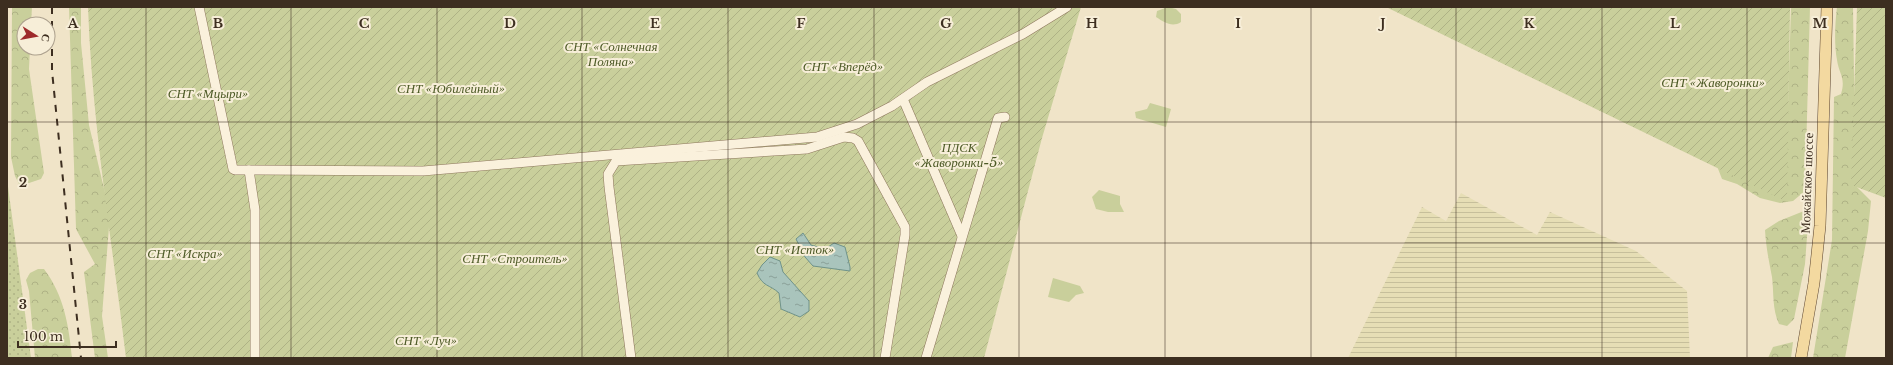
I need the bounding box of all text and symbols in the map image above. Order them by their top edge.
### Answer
text: A [67,15,79,32]
text: B [213,15,223,32]
text: C [359,15,370,32]
text: D [504,15,516,32]
text: E [650,15,660,32]
text: F [797,15,806,32]
text: G [940,15,952,32]
text: H [1086,15,1098,32]
text: I [1235,15,1241,32]
text: J [1377,15,1386,32]
text: K [1524,15,1535,32]
text: L [1670,15,1680,32]
text: M [1813,15,1828,32]
north arrow [16,16,56,56]
text: С [38,33,53,43]
park label: СНТ «Солнечная Поляна» [565,38,657,70]
park label: СНТ «Вперёд» [803,58,883,75]
park label: СНТ «Жаворонки» [1661,74,1765,91]
park label: СНТ «Юбилейный» [397,80,505,97]
park label: СНТ «Мцыри» [168,85,248,102]
street label: Можайское шоссе [1797,132,1817,234]
park label: ПДСК «Жаворонки-5» [915,139,1003,171]
text: 2 [19,174,27,191]
park label: СНТ «Исток» [756,241,834,258]
park label: СНТ «Искра» [147,245,223,262]
park label: СНТ «Строитель» [462,250,568,267]
text: 3 [19,296,27,313]
scale bar [18,323,116,349]
text: 100 m [24,329,63,344]
park label: СНТ «Луч» [395,332,457,349]

